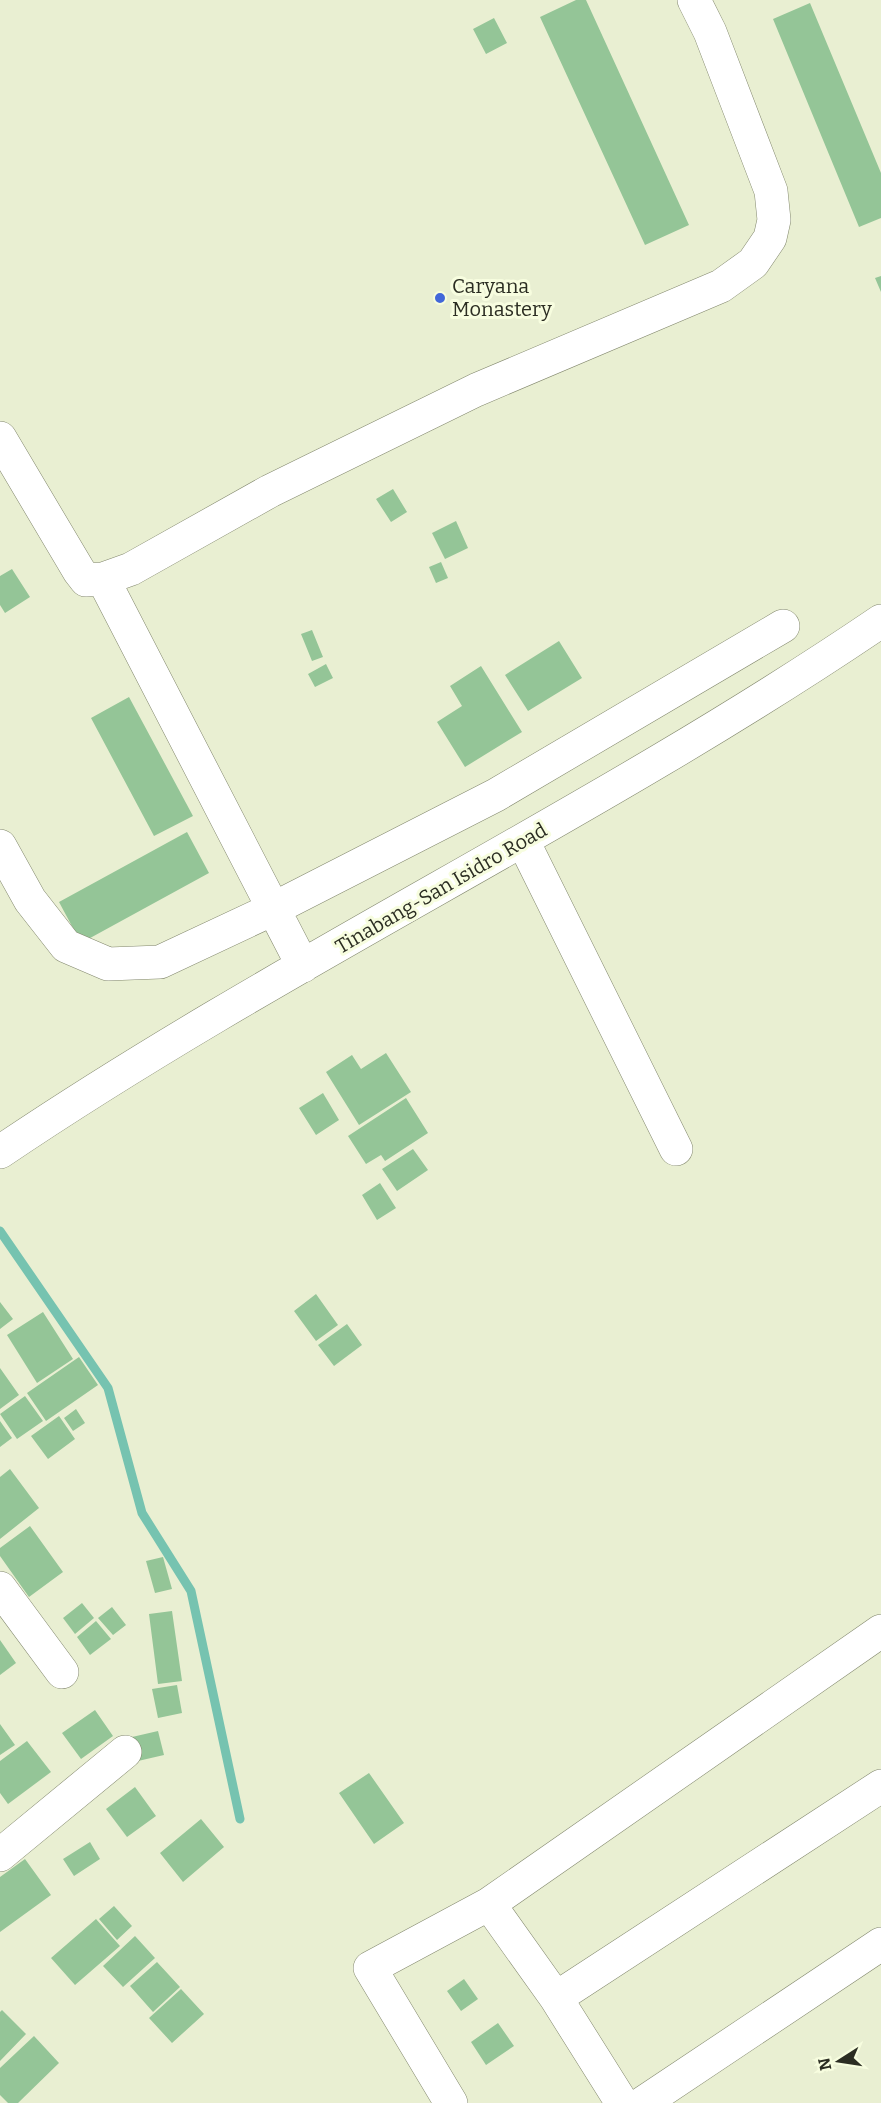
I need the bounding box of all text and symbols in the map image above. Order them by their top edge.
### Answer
place label: Caryana Monastery [452,274,552,321]
marker: Caryana Monastery [433,291,447,305]
street label: Tinabang-San Isidro Road [331,817,551,959]
north arrow [809,2031,869,2091]
text: N [814,2056,835,2072]

